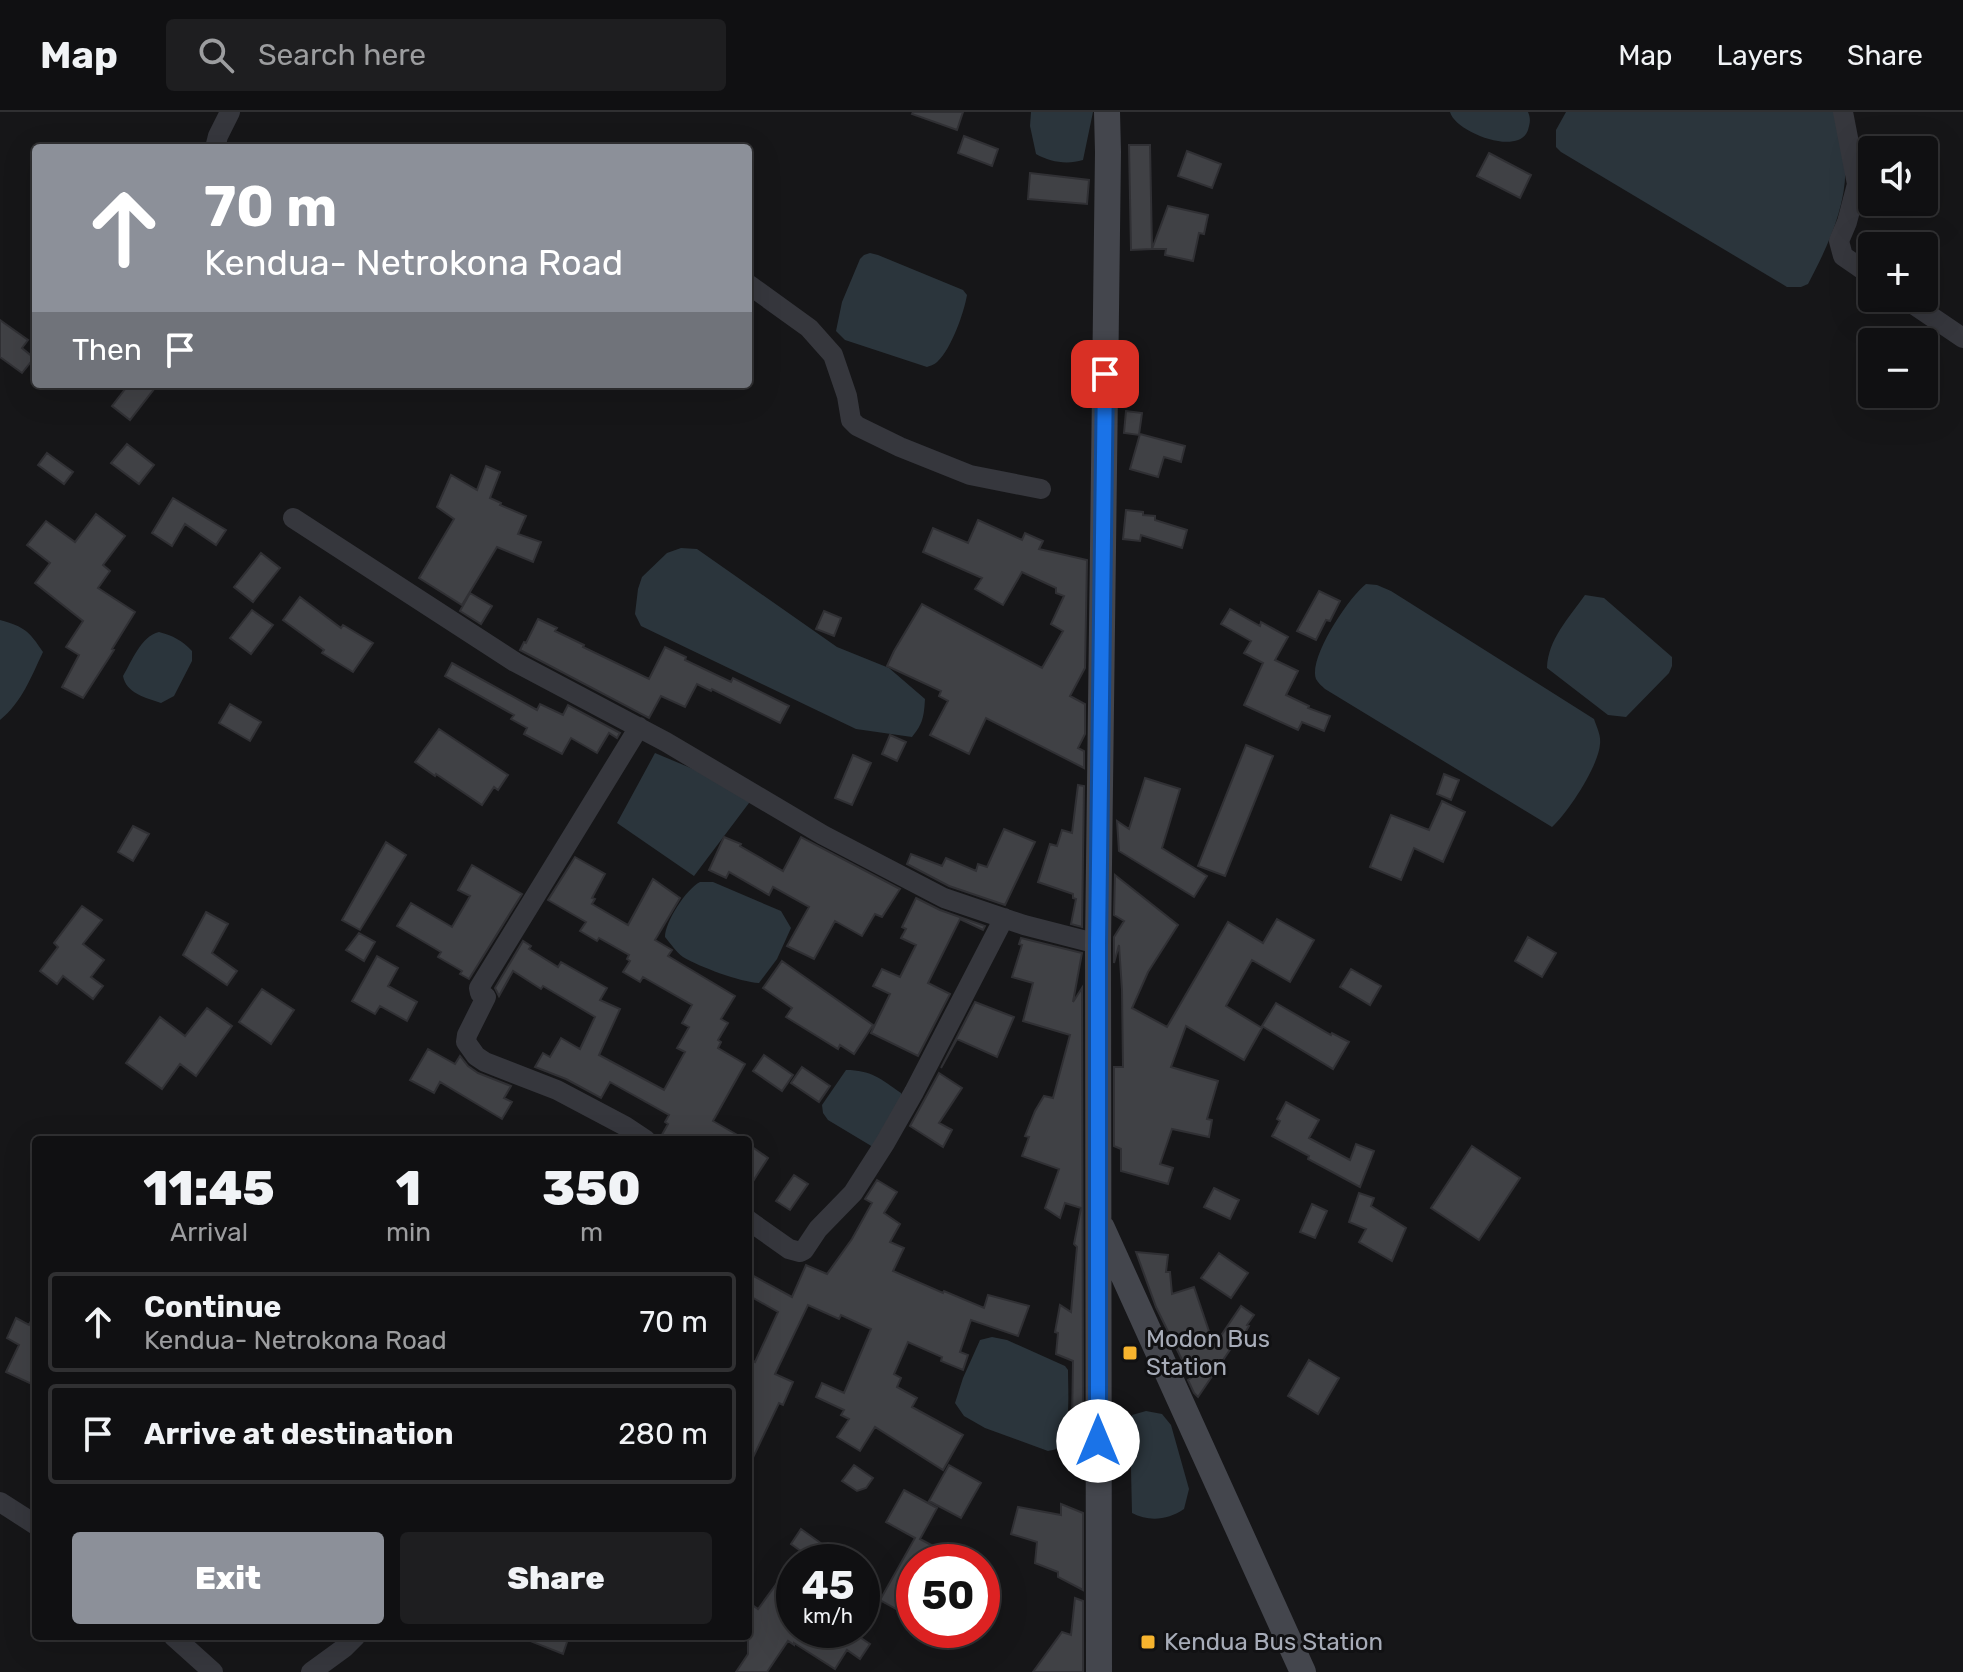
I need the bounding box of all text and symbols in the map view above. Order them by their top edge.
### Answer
search box [166,19,726,91]
text: Map [40,32,118,78]
icon: search [194,33,238,77]
text: Search here [258,37,426,73]
text: Map [1618,39,1673,72]
text: Layers [1717,39,1803,72]
text: Share [1847,39,1923,72]
map controls [1858,136,1938,408]
button: sound [1858,136,1938,216]
text: 70 m [204,174,337,240]
icon: ahead [72,176,176,280]
button: + [1858,232,1938,312]
text: Kendua- Netrokona Road [204,241,623,284]
icon: arrive [158,328,202,372]
button: − [1858,328,1938,408]
text: Then [72,332,142,368]
pin [1071,340,1139,408]
icon: arrive [1083,352,1127,396]
text: 11:45 [143,1160,275,1217]
text: 1 [396,1160,421,1217]
text: 350 [542,1160,641,1217]
text: Arrival [170,1217,248,1248]
text: min [386,1217,431,1248]
text: m [580,1217,603,1248]
text: Continue [144,1289,281,1325]
icon: ahead [76,1300,120,1344]
text: 70 m [640,1304,708,1340]
text: Kendua- Netrokona Road [144,1325,447,1356]
place label: Modon Bus Station [1146,1325,1270,1381]
marker: Modon Bus Station [1121,1344,1139,1362]
position arrow [1056,1399,1140,1483]
icon: arrive [76,1412,120,1456]
text: Arrive at destination [144,1416,454,1452]
text: 280 m [618,1416,708,1452]
button: Exit [72,1532,384,1624]
button: Share [400,1532,712,1624]
speed limit sign: 50 [896,1544,1000,1648]
text: 45 [801,1562,855,1609]
text: km/h [803,1604,853,1628]
place label: Kendua Bus Station [1164,1628,1383,1656]
marker: Kendua Bus Station [1139,1633,1157,1651]

